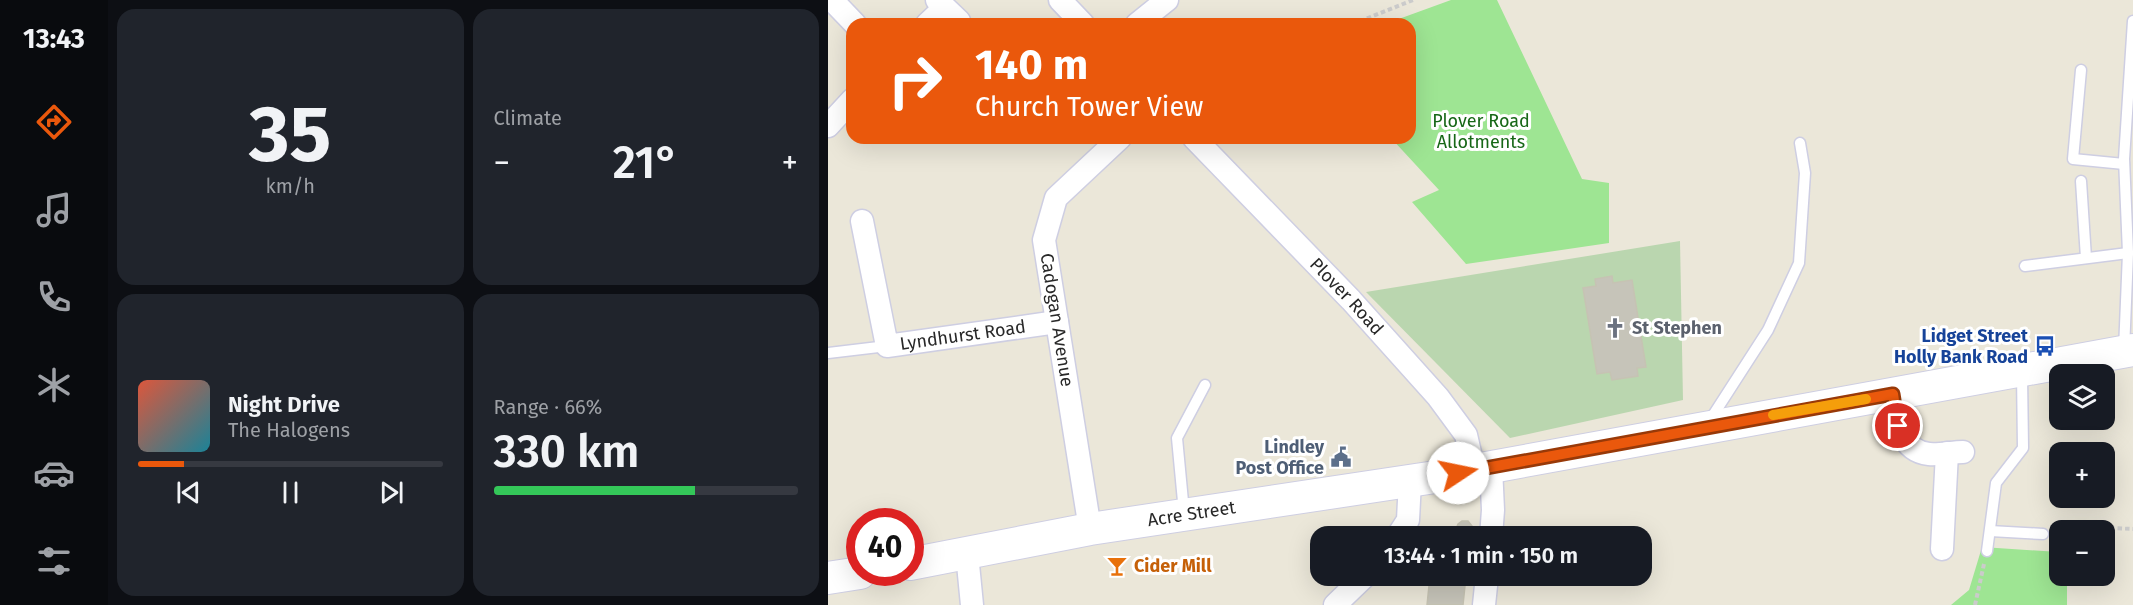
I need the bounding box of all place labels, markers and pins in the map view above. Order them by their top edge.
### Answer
church icon: St Stephen [1603,316,1627,340]
place label: St Stephen [1632,317,1722,339]
place label: Lidget Street Holly Bank Road [1894,325,2029,368]
bus stop icon: Lidget Street Holly Bank Road [2033,334,2057,358]
pin [1872,400,1923,451]
place label: Lindley Post Office [1235,436,1325,479]
public building icon: Lindley Post Office [1329,445,1353,469]
bar icon: Cider Mill [1105,554,1129,578]
place label: Cider Mill [1134,555,1212,577]

